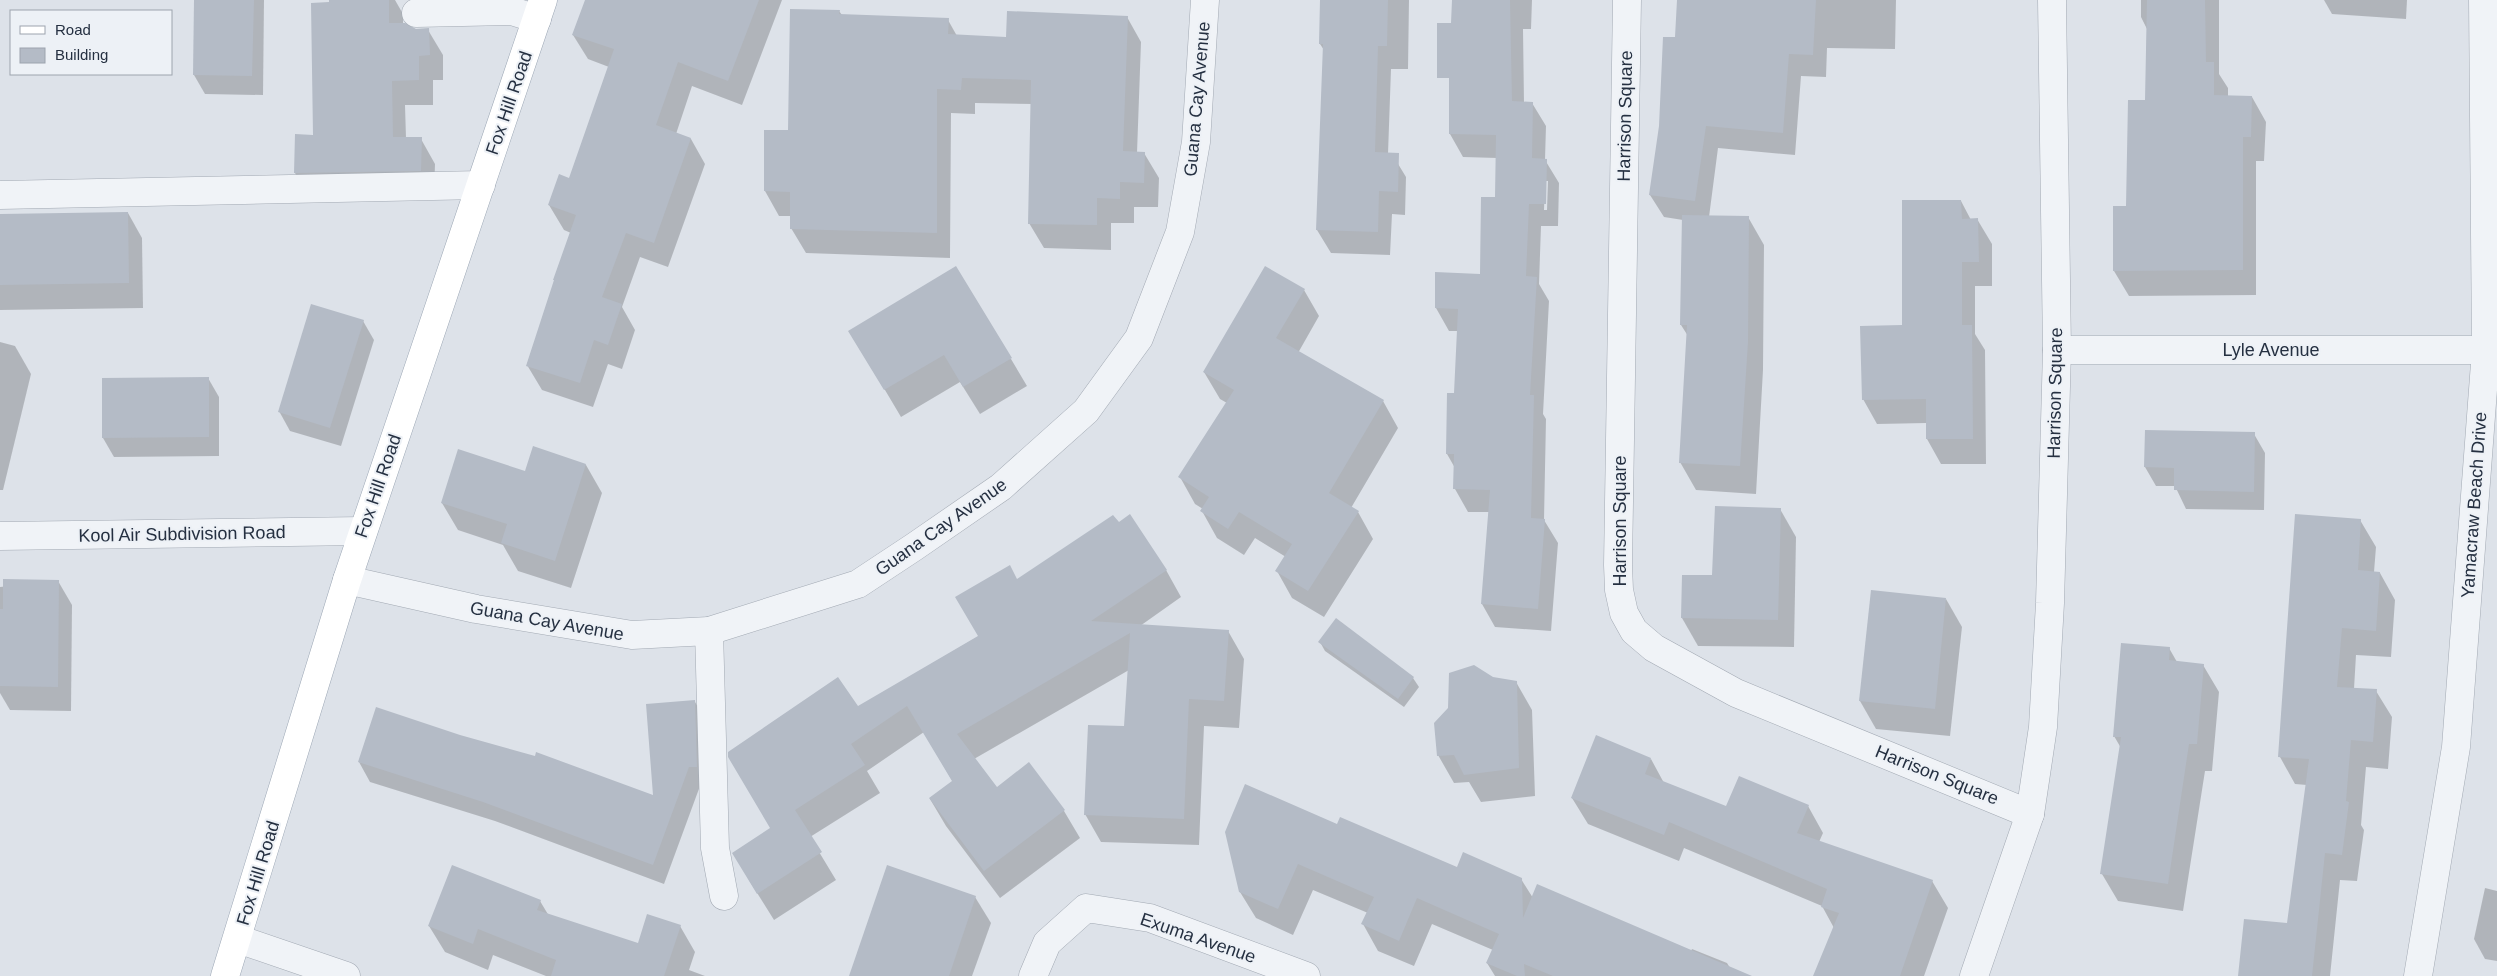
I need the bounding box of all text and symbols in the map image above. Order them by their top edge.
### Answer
legend [10,10,172,75]
text: Road [55,21,91,38]
street label: Guana Cay Avenue [1180,21,1214,177]
text: Building [55,46,108,63]
street label: Fox Hill Road [482,49,536,157]
street label: Harrison Square [1614,50,1636,182]
street label: Harrison Square [2044,327,2066,459]
street label: Lyle Avenue [2222,340,2320,360]
street label: Yamacraw Beach Drive [2458,411,2490,599]
street label: Fox Hill Road [351,432,405,540]
street label: Harrison Square [1610,455,1630,587]
street label: Guana Cay Avenue [871,474,1011,580]
street label: Kool Air Subdivision Road [78,522,286,546]
street label: Guana Cay Avenue [469,598,625,644]
street label: Harrison Square [1872,741,2002,809]
street label: Fox Hill Road [233,818,283,928]
street label: Exuma Avenue [1138,909,1258,967]

